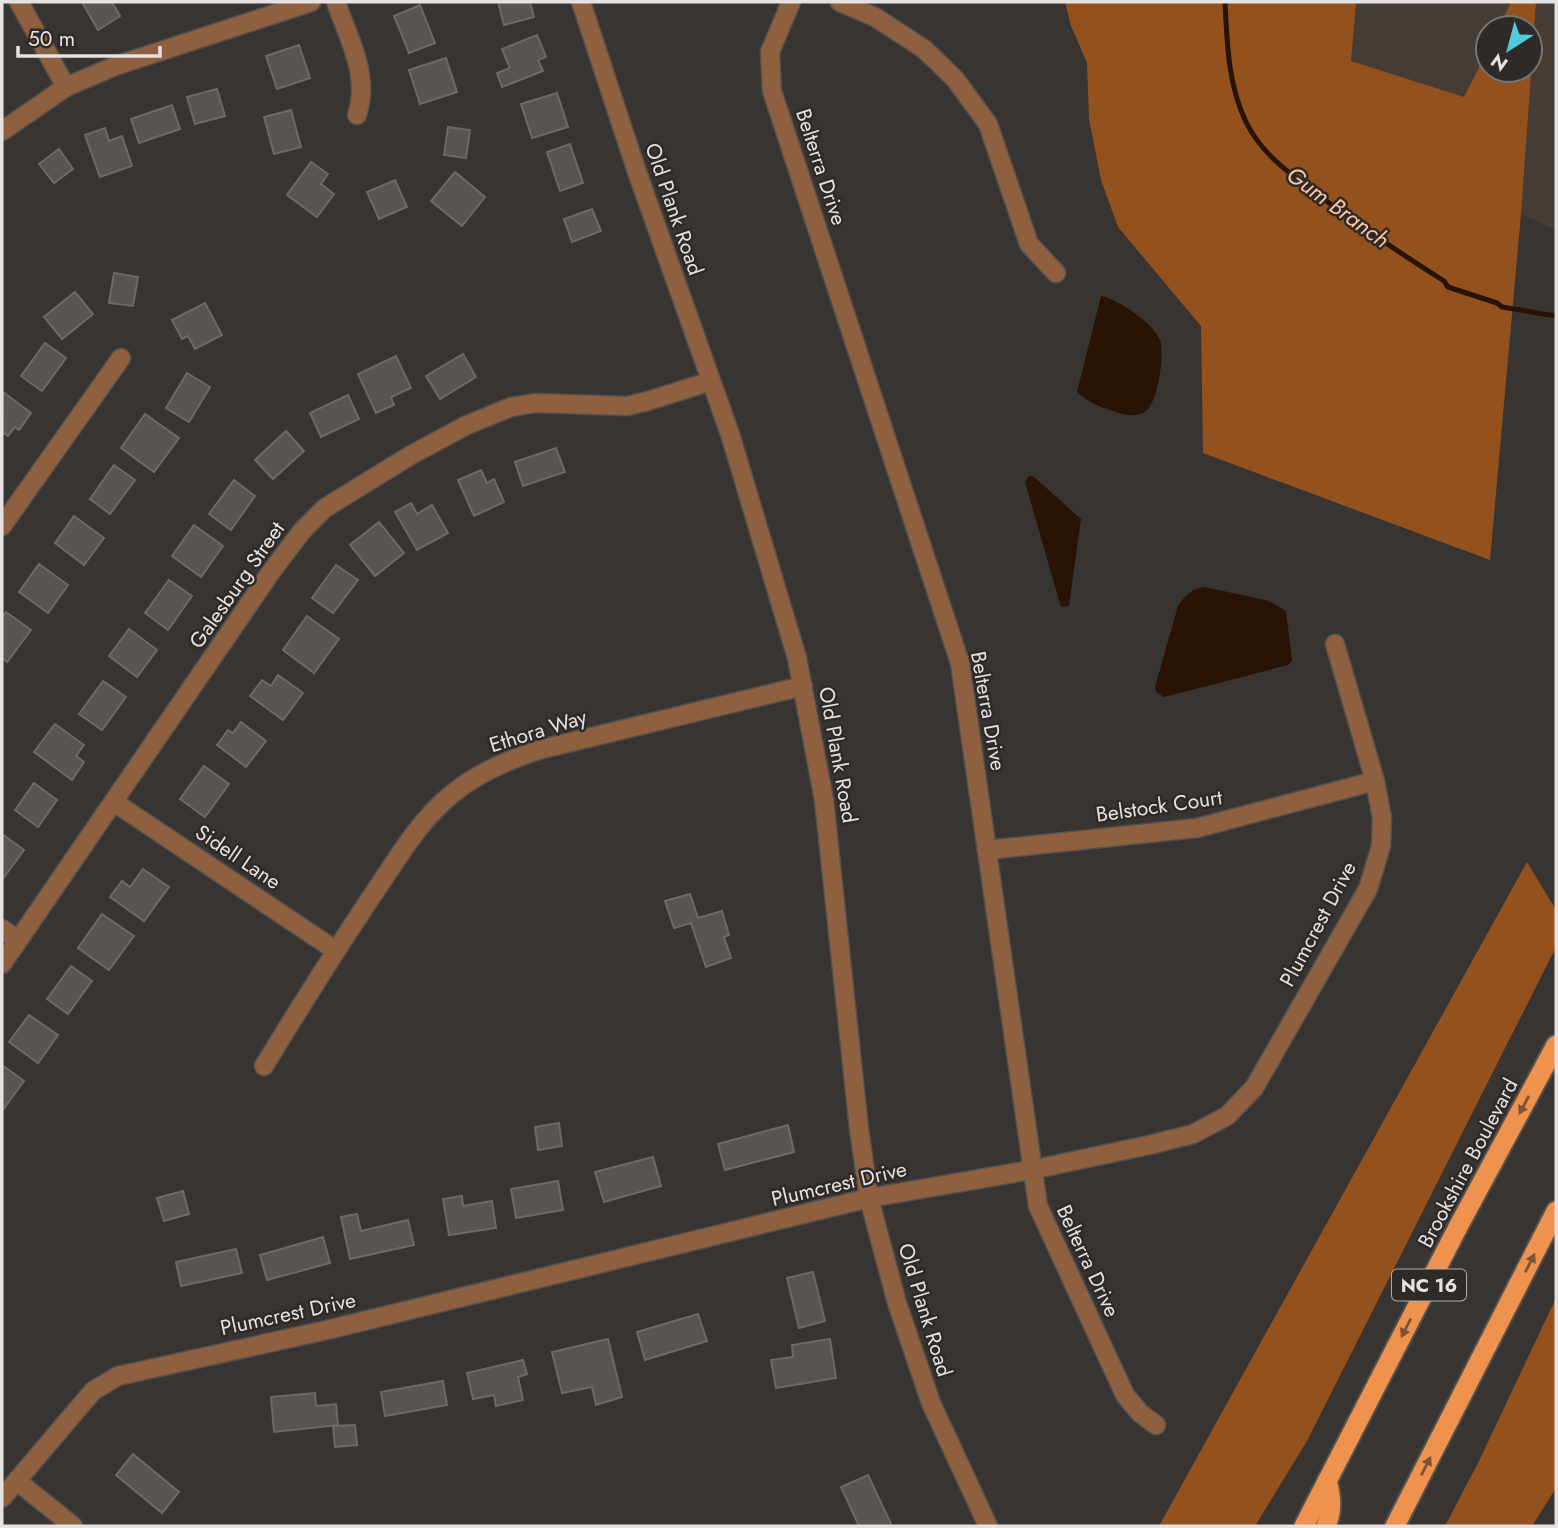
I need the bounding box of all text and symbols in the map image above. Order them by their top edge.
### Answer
scale bar [18,14,159,58]
north arrow [1474,14,1544,84]
text: 50 m [28,24,75,54]
text: N [1485,47,1513,78]
street label: Belterra Drive [788,105,854,229]
street label: Old Plank Road [637,139,711,279]
water label: Gum Branch [1279,158,1397,256]
street label: Galesburg Street [182,515,292,655]
street label: Belterra Drive [963,649,1013,773]
street label: Old Plank Road [811,684,865,826]
street label: Ethora Way [486,702,591,760]
street label: Belstock Court [1094,782,1224,830]
street label: Sidell Lane [189,817,287,897]
street label: Plumcrest Drive [1272,856,1364,992]
street label: Brookshire Boulevard [1411,1073,1525,1253]
one-way arrow [1519,1095,1530,1115]
street label: Plumcrest Drive [768,1154,910,1214]
street label: Belterra Drive [1049,1200,1127,1322]
street label: Old Plank Road [890,1240,960,1380]
one-way arrow [1524,1253,1535,1273]
road number: NC 16 [1392,1270,1466,1301]
street label: Plumcrest Drive [217,1285,359,1343]
one-way arrow [1401,1318,1412,1338]
one-way arrow [1419,1455,1431,1475]

